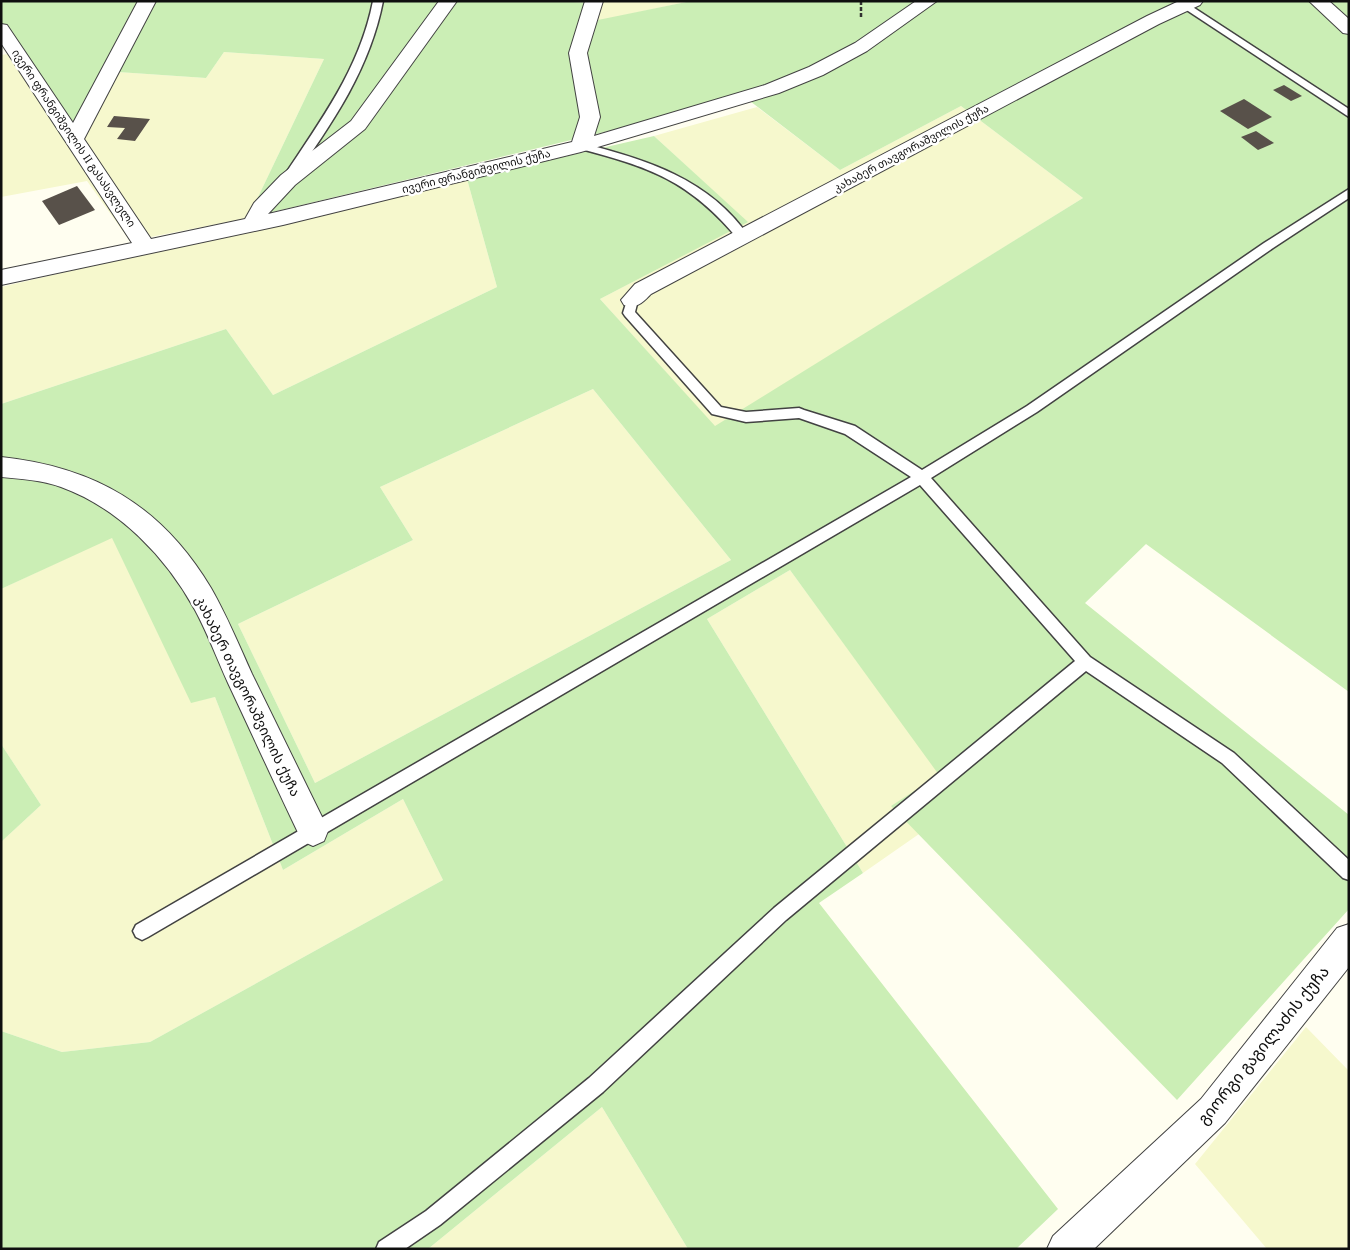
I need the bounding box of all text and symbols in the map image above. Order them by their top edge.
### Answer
street label: ივერი ფრანგიშვილის II გასასვლელი [9,46,139,230]
street label: კახაბერ თავგორაშვილის ქუჩა [831,101,991,195]
street label: ივერი ფრანგიშვილის ქუჩა [400,146,552,196]
street label: კახაბერ თავგორაშვილის ქუჩა [191,592,305,799]
street label: გიორგი გაგილაძის ქუჩა [1192,961,1334,1129]

